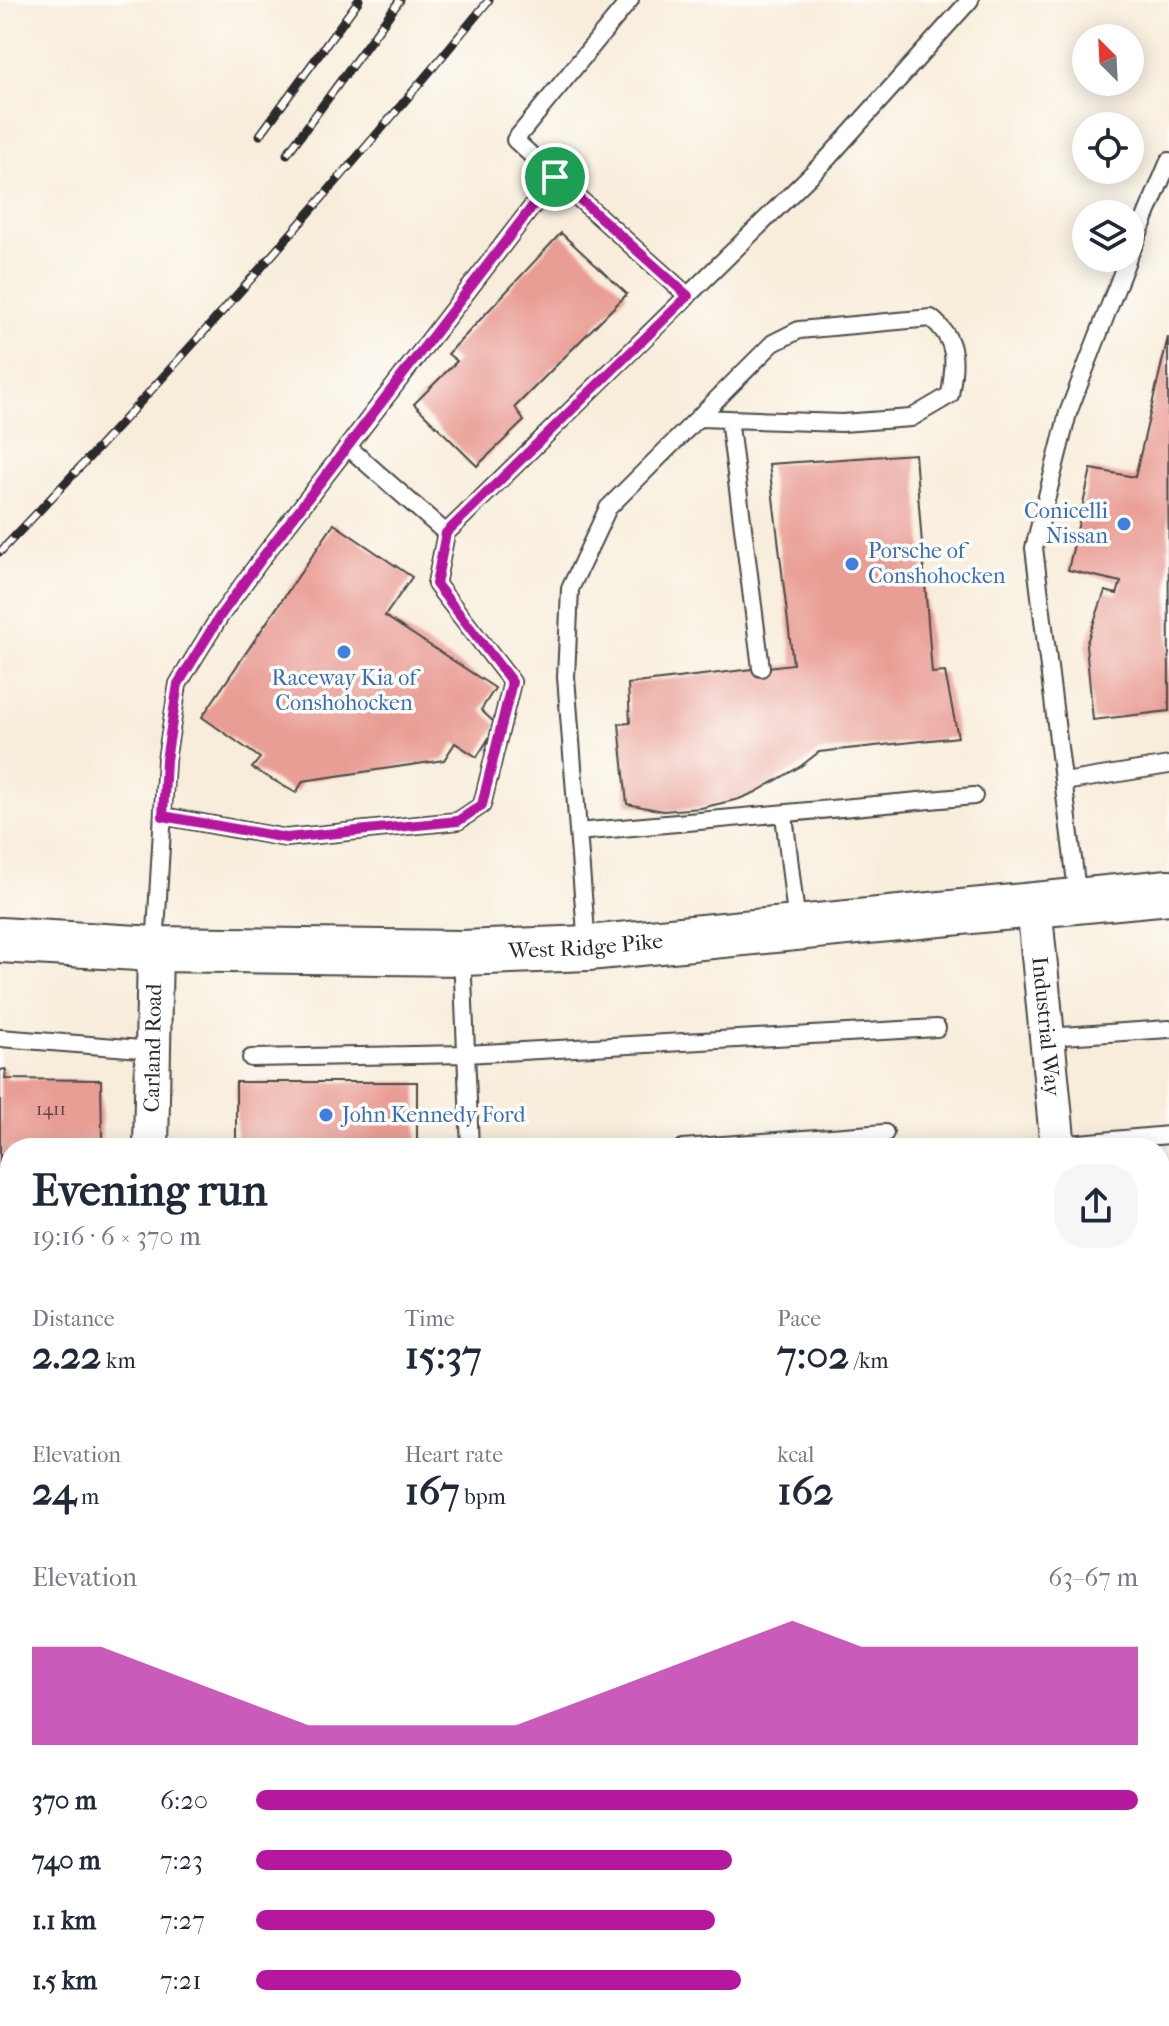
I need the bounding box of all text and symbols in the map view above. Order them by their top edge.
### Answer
north arrow [1072,24,1144,96]
map controls [1072,24,1144,272]
button: locate [1072,112,1144,184]
pin [521,143,589,211]
icon: arrive [533,155,577,199]
button: layers [1072,200,1144,272]
place label: Conicelli Nissan [1024,498,1108,549]
marker: Conicelli Nissan [1115,515,1133,533]
place label: Porsche of Conshohocken [868,538,1006,589]
marker: Porsche of Conshohocken [843,555,861,573]
marker: Raceway Kia of Conshohocken [335,643,353,661]
place label: Raceway Kia of Conshohocken [272,665,421,716]
street label: West Ridge Pike [507,928,664,964]
street label: Industrial Way [1026,955,1066,1099]
street label: Carland Road [139,982,167,1113]
house number: 1411 [36,1099,66,1120]
place label: John Kennedy Ford [340,1102,526,1128]
marker: John Kennedy Ford [317,1106,335,1124]
button: share [1054,1164,1138,1248]
text: Evening run [32,1165,267,1216]
text: 19:16 · 6 × 370 m [32,1221,201,1252]
text: Distance [32,1306,115,1332]
text: Time [405,1306,455,1332]
text: Pace [777,1306,821,1332]
text: 2.22 [32,1332,101,1378]
text: 15:37 [405,1332,481,1378]
text: 7:02 [777,1332,849,1378]
text: km [101,1348,136,1374]
text: /km [849,1348,889,1374]
text: Elevation [32,1442,121,1468]
text: Heart rate [405,1442,503,1468]
text: kcal [777,1442,814,1468]
text: 24 [32,1468,76,1514]
text: 167 [405,1468,459,1514]
text: 162 [777,1468,834,1514]
text: m [76,1484,99,1510]
text: bpm [459,1484,506,1510]
text: Elevation [32,1562,137,1593]
text: 63–67 m [1048,1562,1138,1593]
text: 370 m [32,1785,97,1816]
text: 6:20 [160,1785,208,1816]
text: 740 m [32,1845,101,1876]
text: 7:23 [160,1845,203,1876]
text: 1.1 km [32,1905,96,1936]
text: 7:27 [160,1905,205,1936]
text: 1.5 km [32,1965,97,1996]
text: 7:21 [160,1965,202,1996]

